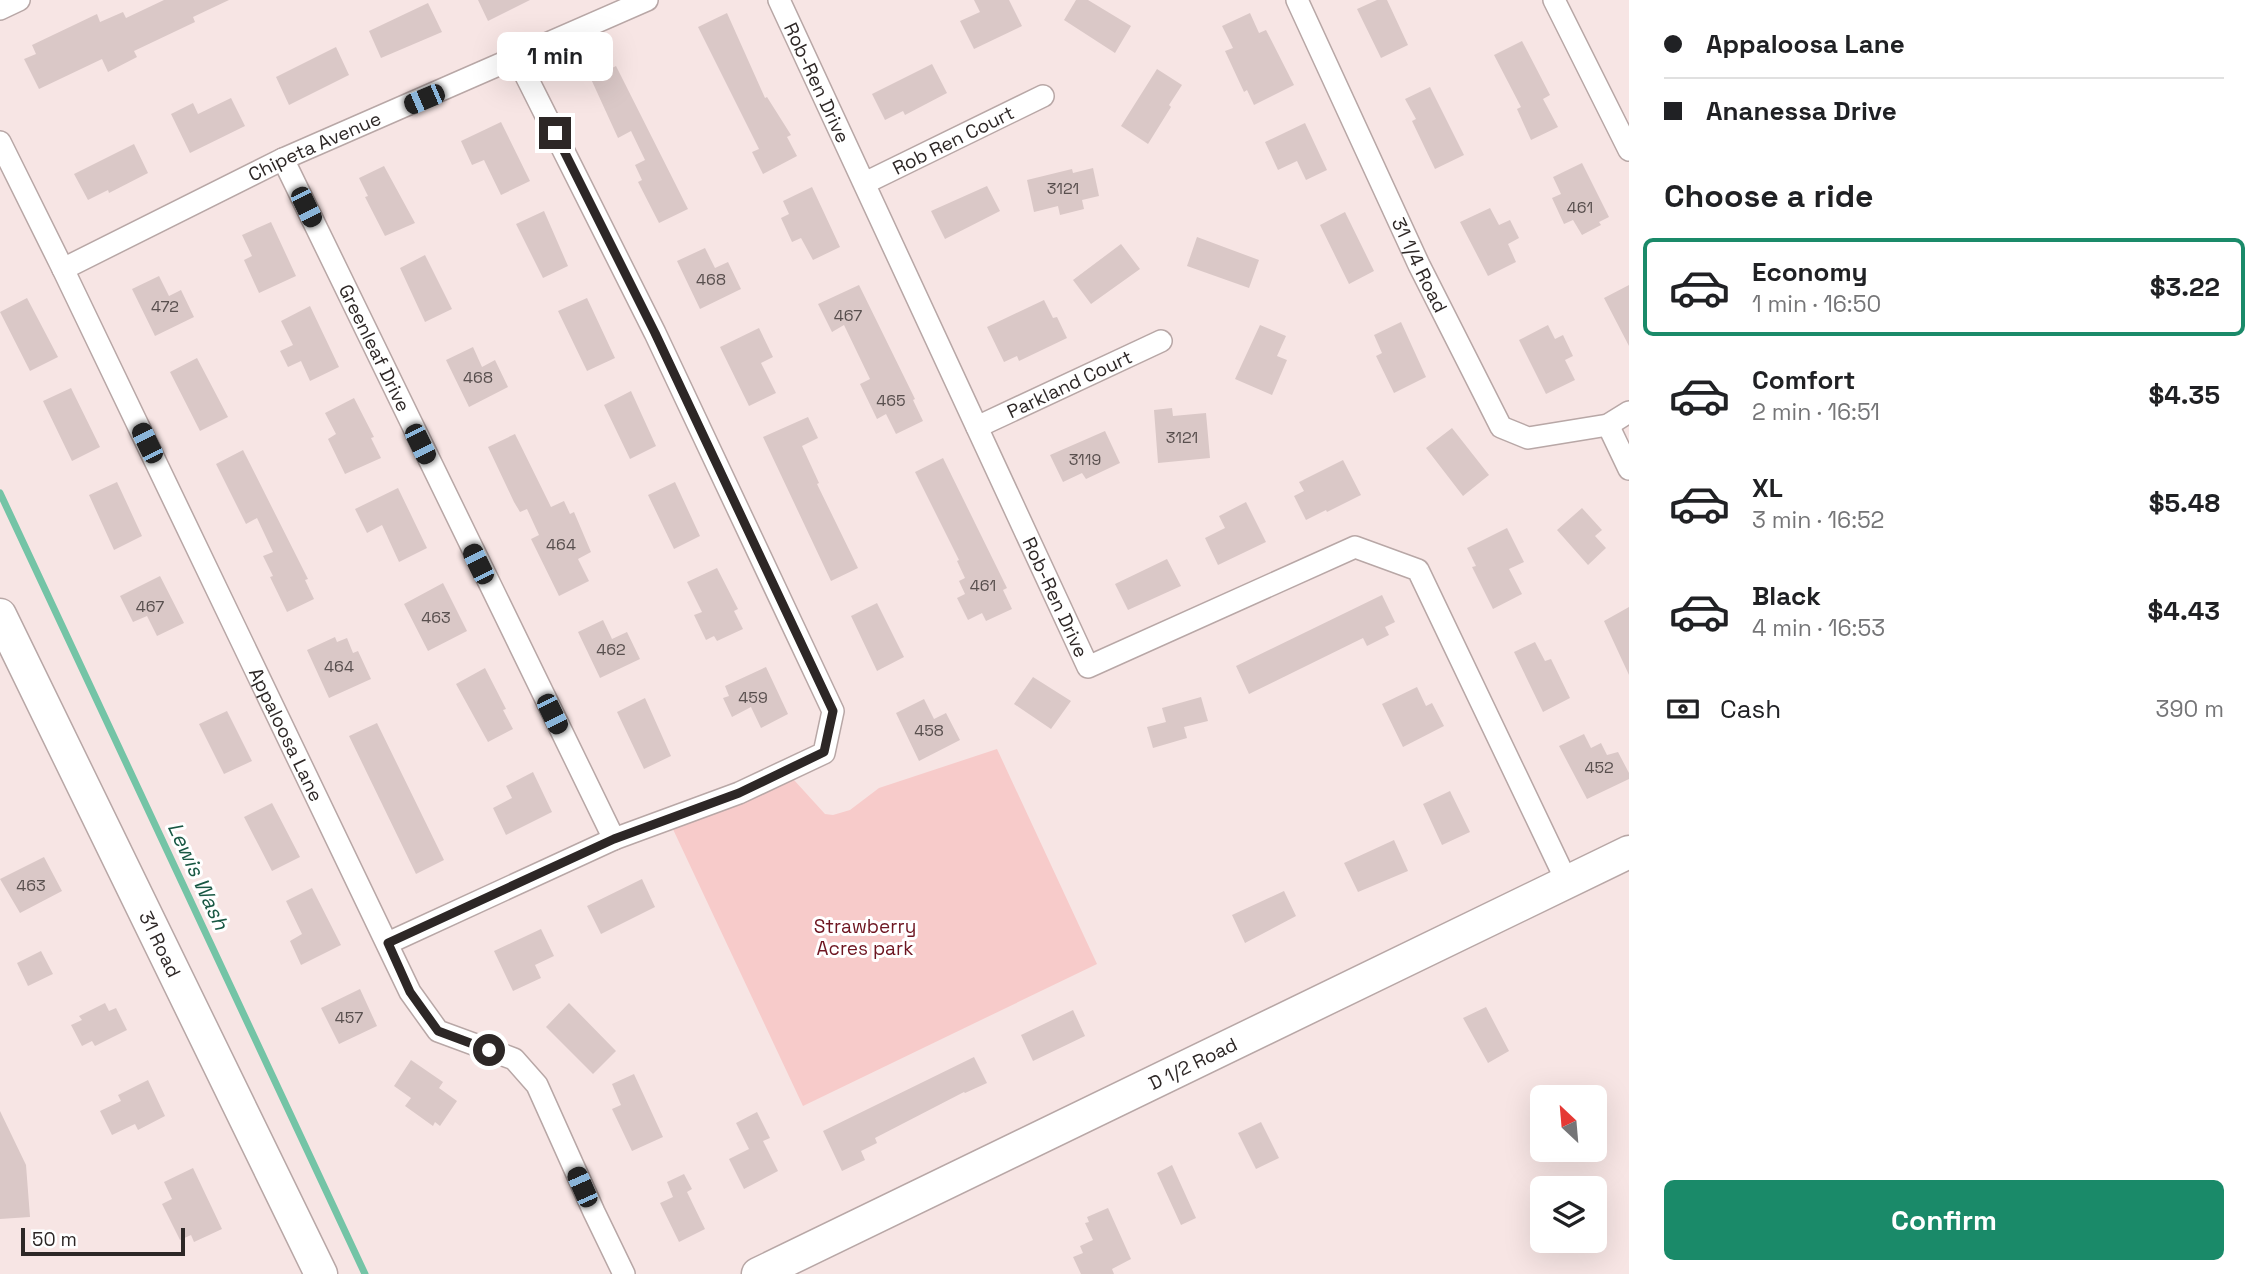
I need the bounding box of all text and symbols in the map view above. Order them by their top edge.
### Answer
street label: Rob-Ren Drive [778,19,855,147]
text: Appaloosa Lane [1706,27,1905,61]
callout: 1 min [497,32,613,80]
text: 1 min [527,41,583,71]
car [401,81,448,117]
text: Ananessa Drive [1706,94,1897,128]
street label: Rob Ren Court [888,100,1018,181]
street label: Chipeta Avenue [244,106,385,187]
route end [539,117,571,149]
text: Choose a ride [1664,176,1874,216]
house number: 3121 [1047,178,1079,199]
car [288,184,325,230]
house number: 461 [1567,197,1593,218]
street label: 31 1/4 Road [1386,214,1453,317]
text: Economy [1752,255,1868,289]
icon: car [1668,256,1731,319]
house number: 468 [696,269,726,290]
text: $3.22 [2150,270,2220,304]
street label: Greenleaf Drive [333,280,416,416]
text: 1 min · 16:50 [1752,289,1881,319]
house number: 472 [151,296,179,317]
house number: 467 [834,305,862,326]
street label: Parkland Court [1003,344,1136,424]
text: Comfort [1752,363,1855,397]
icon: car [1668,364,1731,427]
house number: 468 [463,367,493,388]
text: $4.35 [2149,378,2220,412]
house number: 465 [876,390,906,411]
text: 2 min · 16:51 [1752,397,1880,427]
car [129,420,166,466]
car [402,421,439,467]
house number: 3121 [1166,427,1198,448]
house number: 3119 [1069,449,1101,470]
text: XL [1752,471,1783,505]
icon: car [1668,472,1731,535]
text: $5.48 [2149,486,2220,520]
text: 3 min · 16:52 [1752,505,1884,535]
street label: Rob-Ren Drive [1016,533,1094,661]
house number: 464 [546,534,576,555]
car [460,541,497,587]
house number: 461 [970,575,996,596]
text: Black [1752,579,1821,613]
icon: car [1668,580,1731,643]
text: $4.43 [2148,594,2220,628]
house number: 467 [136,596,164,617]
house number: 463 [421,607,451,628]
text: 4 min · 16:53 [1752,613,1885,643]
house number: 462 [596,639,626,660]
house number: 464 [324,656,354,677]
street label: Appaloosa Lane [243,664,329,806]
house number: 459 [738,687,768,708]
icon: cash [1664,690,1702,728]
car [534,691,571,737]
text: Cash [1720,692,1781,726]
text: 390 m [2156,694,2224,724]
house number: 458 [914,720,944,741]
house number: 452 [1584,757,1614,778]
water label: Lewis Wash [162,818,236,935]
house number: 463 [16,875,46,896]
street label: 31 Road [133,907,187,982]
park label: Strawberry Acres park [814,914,916,961]
house number: 457 [335,1007,363,1028]
street label: D 1/2 Road [1144,1032,1241,1096]
route start [473,1034,505,1066]
north arrow [1530,1085,1606,1162]
map controls [1530,1085,1607,1253]
car [564,1164,601,1210]
button: layers [1530,1176,1607,1253]
button: Confirm [1664,1180,2224,1260]
scale bar [21,1225,186,1257]
text: 50 m [32,1227,77,1252]

